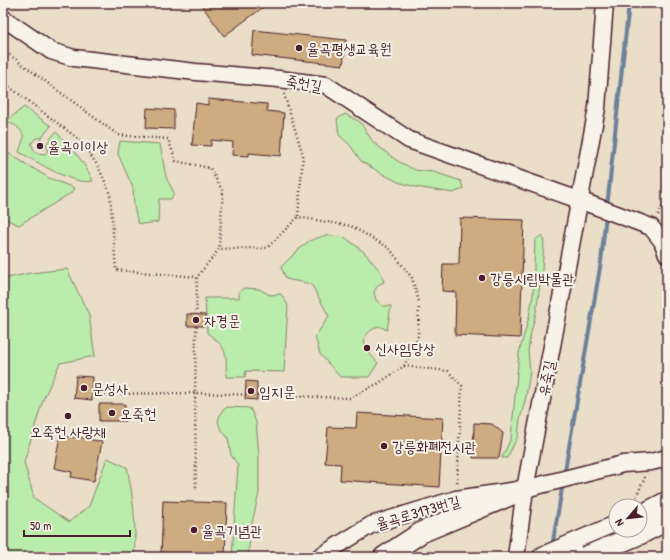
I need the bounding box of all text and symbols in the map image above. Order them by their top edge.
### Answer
place label: 율곡평생교육원 [307,38,392,59]
marker: 율곡평생교육원 [294,43,304,53]
street label: 죽헌길 [284,70,324,96]
place label: 율곡이이상 [48,136,108,157]
marker: 율곡이이상 [35,141,45,151]
place label: 강릉시립박물관 [490,268,575,289]
marker: 강릉시립박물관 [477,273,487,283]
place label: 자경문 [204,310,240,331]
marker: 자경문 [191,315,201,325]
place label: 신사임당상 [375,338,435,359]
marker: 신사임당상 [362,343,372,353]
street label: 유죽길 [532,358,560,398]
place label: 문성사 [92,378,128,399]
place label: 입지문 [259,381,295,402]
marker: 문성사 [79,383,89,393]
marker: 입지문 [246,386,256,396]
place label: 오죽헌 [120,403,156,424]
marker: 오죽헌 [107,408,117,418]
marker: 오죽헌 사랑채 [63,411,73,421]
place label: 오죽헌 사랑채 [30,421,106,442]
place label: 강릉화폐전시관 [392,436,477,457]
marker: 강릉화폐전시관 [379,441,389,451]
street label: 율곡로3173번길 [373,490,463,534]
north arrow [608,498,648,538]
scale bar [24,512,130,538]
text: 50 m [30,517,51,534]
text: N [612,517,627,529]
place label: 율곡기념관 [202,520,262,541]
marker: 율곡기념관 [189,525,199,535]

